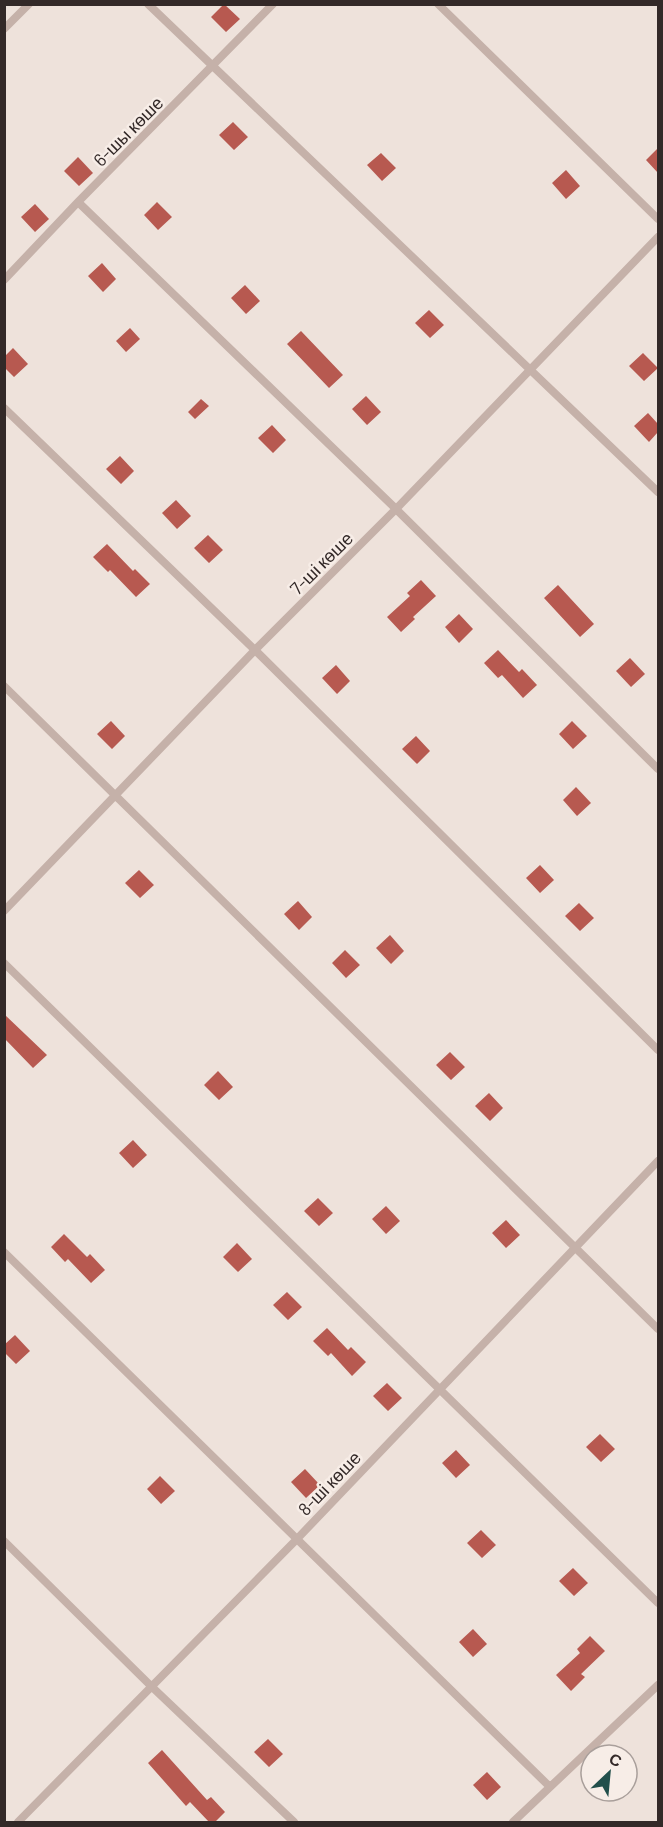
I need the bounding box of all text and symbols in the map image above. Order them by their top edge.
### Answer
street label: 6-шы көше [89,92,167,170]
street label: 7-ші көше [285,527,357,599]
street label: 8-ші көше [293,1446,365,1520]
north arrow [579,1743,639,1803]
text: С [606,1748,626,1770]

